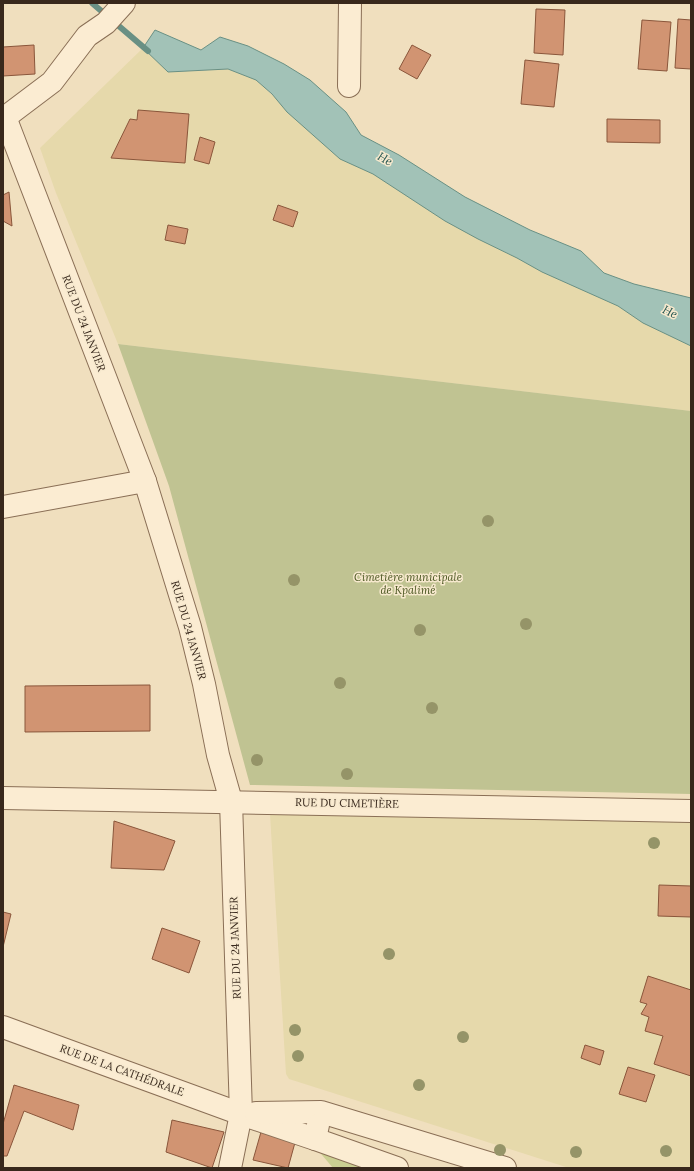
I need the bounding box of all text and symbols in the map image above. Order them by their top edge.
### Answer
water label: He [375,148,396,169]
street label: RUE DU 24 JANVIER [59,273,109,373]
water label: He [660,302,680,322]
park label: Cimetière municipale de Kpalimé [354,570,462,597]
street label: RUE DU 24 JANVIER [168,579,210,681]
street label: RUE DU CIMETIÈRE [295,795,399,811]
street label: RUE DU 24 JANVIER [226,897,244,999]
street label: RUE DE LA CATHÉDRALE [58,1041,186,1099]

